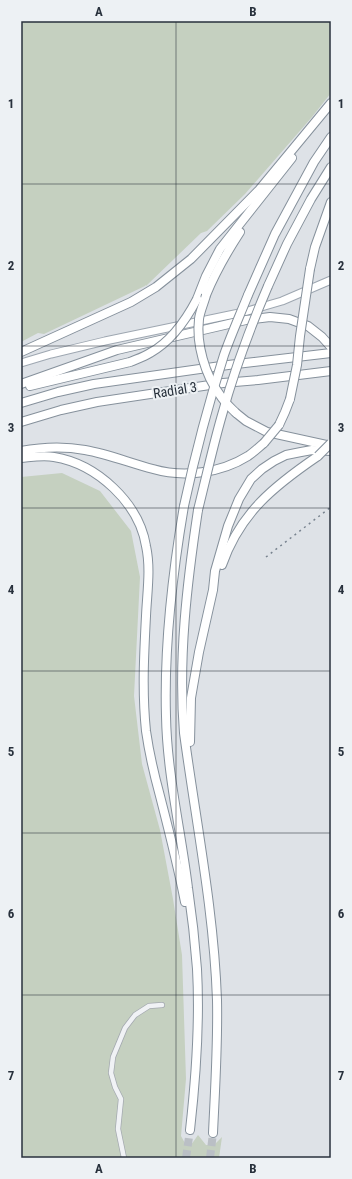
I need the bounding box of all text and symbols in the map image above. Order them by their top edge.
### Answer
text: A [95,4,103,19]
text: B [249,4,257,19]
text: 1 [8,96,14,111]
text: 1 [338,96,344,111]
text: 2 [8,258,15,273]
text: 2 [338,258,345,273]
street label: Radial 3 [152,379,198,401]
text: 3 [8,420,14,435]
text: 3 [338,420,344,435]
text: 4 [8,582,15,597]
text: 4 [338,582,345,597]
text: 5 [8,744,15,759]
text: 5 [338,744,345,759]
text: 6 [8,906,15,921]
text: 6 [338,906,345,921]
text: 7 [8,1068,15,1083]
text: 7 [338,1068,345,1083]
text: A [95,1161,103,1176]
text: B [249,1161,257,1176]

